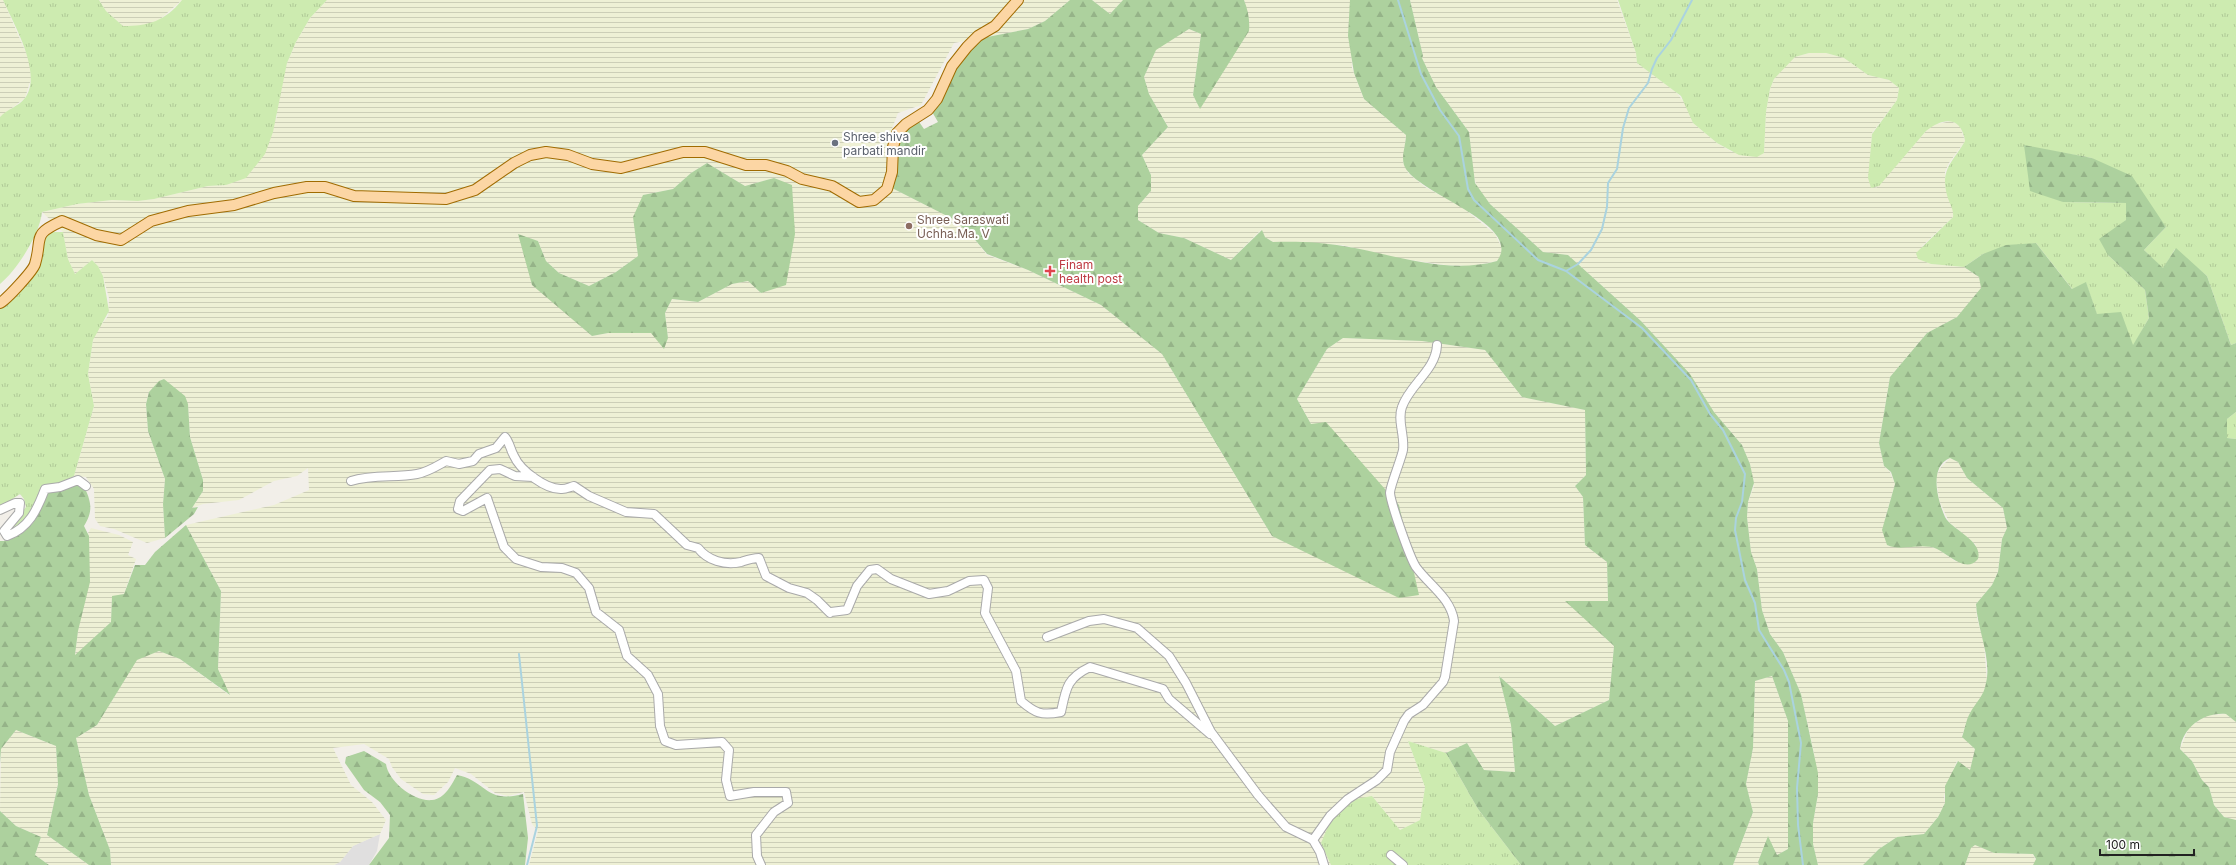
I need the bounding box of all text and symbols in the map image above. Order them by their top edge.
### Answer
place label: Shree shiva parbati mandir [843,129,926,158]
marker: Shree shiva parbati mandir [830,138,840,148]
place label: Shree Saraswati Uchha.Ma. V [917,212,1009,241]
marker: Shree Saraswati Uchha.Ma. V [904,221,914,231]
place label: Finam health post [1059,257,1122,286]
marker: Finam health post [1044,265,1056,277]
scale bar [2100,831,2194,857]
text: 100 m [2106,837,2140,852]

